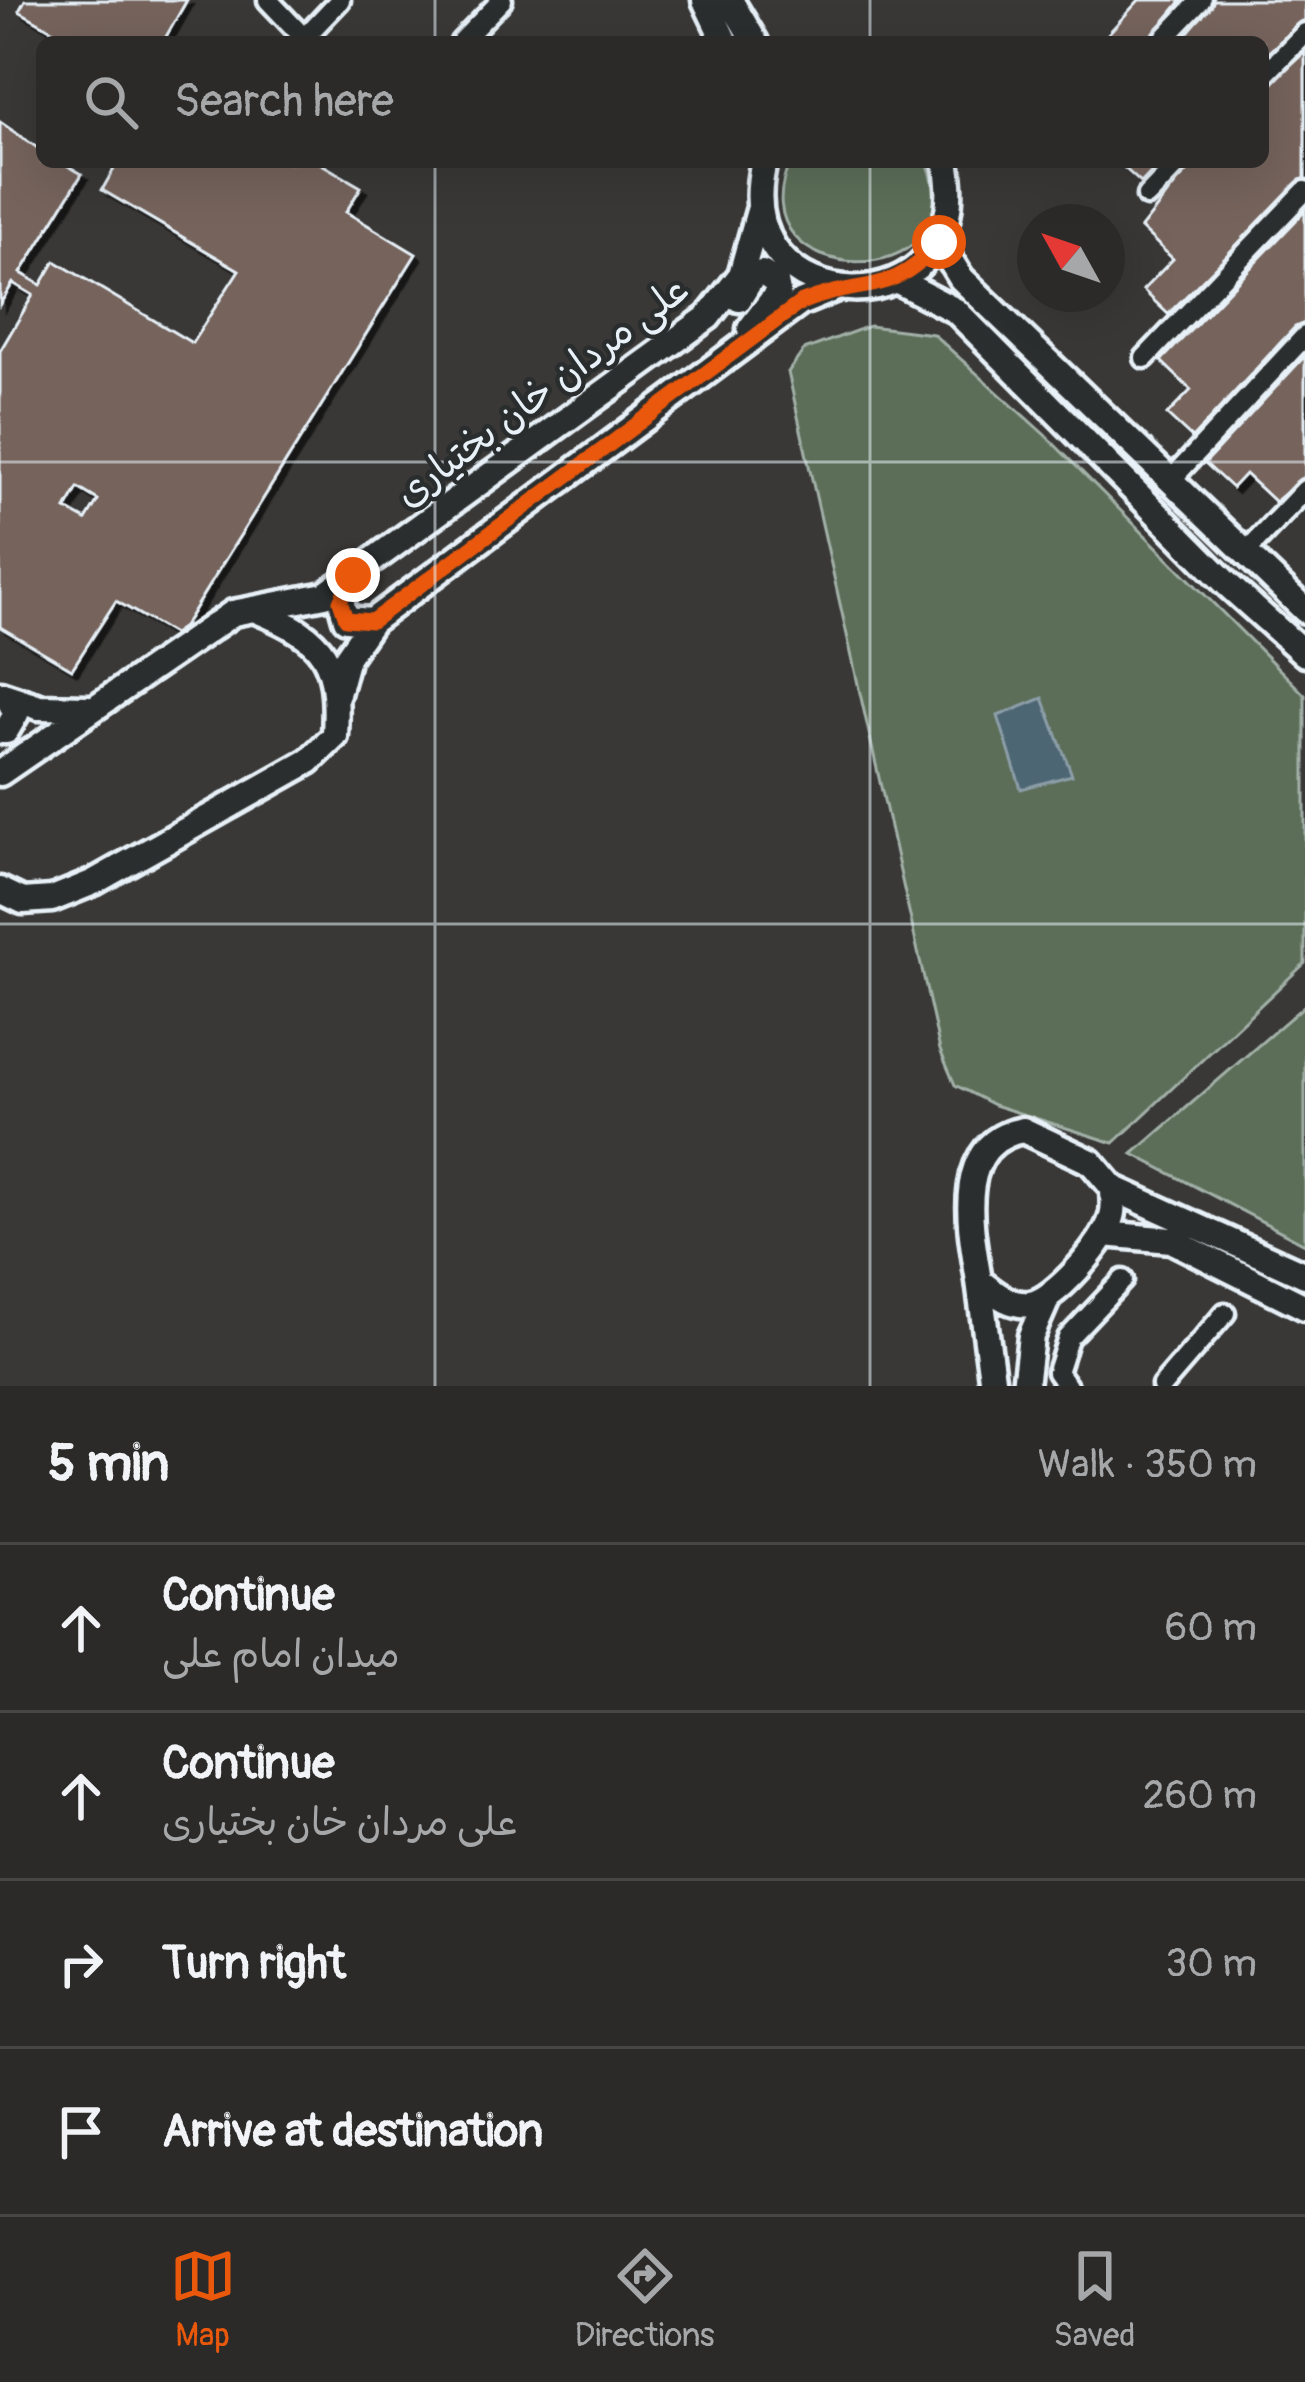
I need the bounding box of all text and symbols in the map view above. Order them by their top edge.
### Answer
search box [36,36,1269,168]
icon: search [78,69,144,135]
text: Search here [174,74,394,130]
north arrow [1017,204,1125,312]
route start [912,215,966,269]
street label: علی مردان خان بختیاری [385,265,699,518]
route end [326,548,380,602]
text: 5 min [48,1432,169,1496]
text: Walk · 350 m [1038,1440,1257,1489]
text: Continue [162,1568,335,1624]
icon: ahead [48,1595,114,1661]
text: 60 m [1165,1603,1257,1652]
text: میدان امام علی [162,1630,400,1679]
text: Continue [162,1736,335,1792]
icon: ahead [48,1763,114,1829]
text: 260 m [1143,1771,1257,1820]
text: علی مردان خان بختیاری [162,1798,517,1847]
icon: right [48,1931,114,1997]
text: Turn right [162,1936,346,1992]
text: 30 m [1166,1939,1257,1988]
icon: arrive [48,2099,114,2165]
text: Arrive at destination [162,2104,543,2160]
tab: Map [170,2243,236,2356]
tab: Directions [575,2243,715,2356]
tab: Saved [1054,2243,1135,2356]

